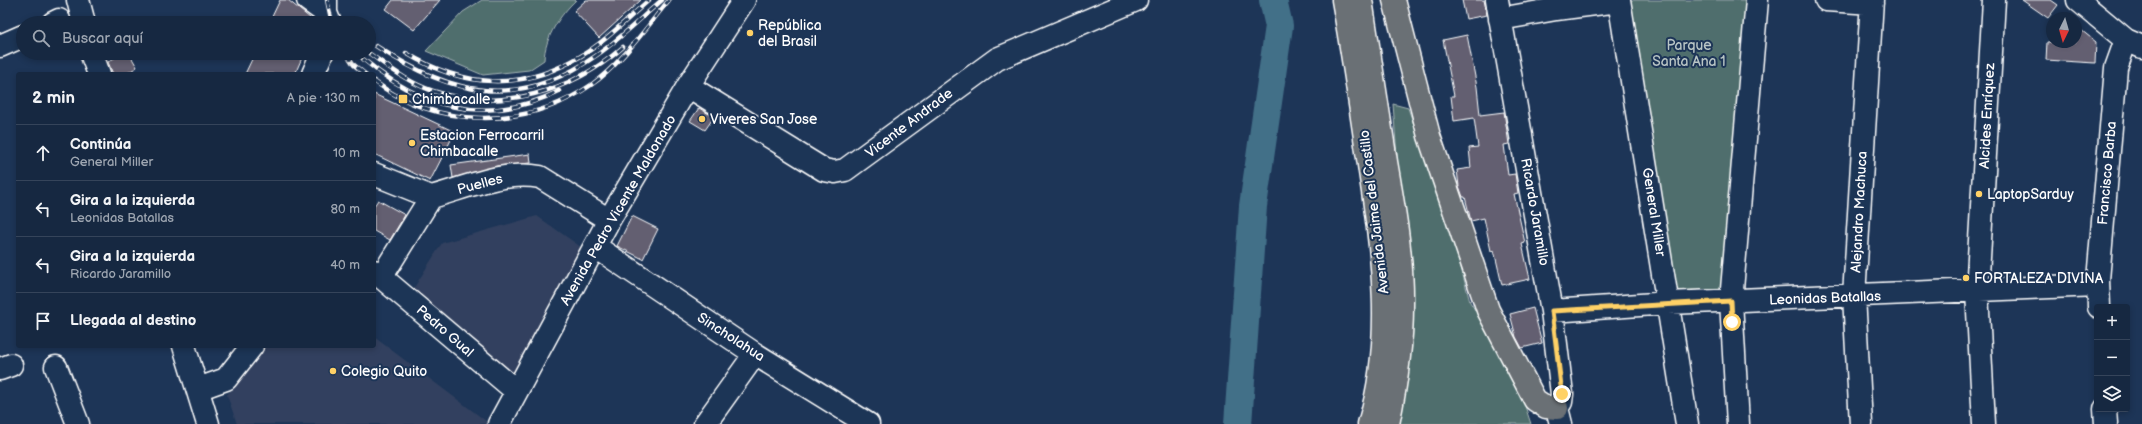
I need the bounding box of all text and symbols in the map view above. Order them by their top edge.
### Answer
north arrow [2046,12,2082,48]
search box [16,16,376,60]
place label: República del Brasil [758,17,822,50]
icon: search [30,27,52,49]
marker: República del Brasil [745,28,755,38]
text: Buscar aquí [62,29,143,48]
park label: Parque Santa Ana 1 [1652,37,1726,70]
street label: Alcides Enríquez [1976,62,1998,169]
street label: Vicente Andrade [862,85,956,161]
text: 2 min [32,88,75,108]
text: A pie · 130 m [287,90,360,106]
place label: Chimbacalle [412,91,490,108]
marker: Chimbacalle [397,93,409,105]
place label: Viveres San Jose [710,111,817,128]
street label: Avenida Pedro Vicente Maldonado [556,112,680,308]
marker: Viveres San Jose [697,114,707,124]
street label: Francisco Barba [2094,120,2120,226]
place label: Estacion Ferrocarril Chimbacalle [420,127,544,160]
street label: Avenida Jaime del Castillo [1356,129,1392,295]
text: Continúa [70,135,131,154]
marker: Estacion Ferrocarril Chimbacalle [407,138,417,148]
icon: ahead [32,142,54,164]
text: 10 m [333,145,360,161]
street label: Alejandro Machuca [1847,151,1871,273]
text: General Miller [70,154,153,170]
street label: Ricardo Jaramillo [1517,157,1553,267]
street label: General Miller [1639,166,1670,258]
street label: Puelles [455,170,505,198]
place label: LaptopSarduy [1987,186,2074,203]
marker: LaptopSarduy [1974,189,1984,199]
text: Gira a la izquierda [70,191,195,210]
icon: left [32,198,54,220]
text: 80 m [331,201,360,217]
text: Leonidas Batallas [70,210,174,226]
text: Gira a la izquierda [70,247,195,266]
icon: left [32,254,54,276]
text: 40 m [330,257,360,273]
text: Ricardo Jaramillo [70,266,171,282]
place label: FORTALEZA DIVINA [1974,270,2104,287]
marker: FORTALEZA DIVINA [1961,273,1971,283]
street label: Leonidas Batallas [1769,288,1881,308]
street label: Pedro Gual [413,301,477,361]
map controls [2094,304,2130,412]
button: + [2094,304,2130,340]
street label: Sincholahua [694,309,768,365]
icon: arrive [32,310,54,332]
text: Llegada al destino [70,311,196,330]
route start [1723,313,1741,331]
button: − [2094,340,2130,376]
place label: Colegio Quito [341,363,427,380]
marker: Colegio Quito [328,366,338,376]
button: layers [2094,376,2130,412]
route end [1553,385,1571,403]

